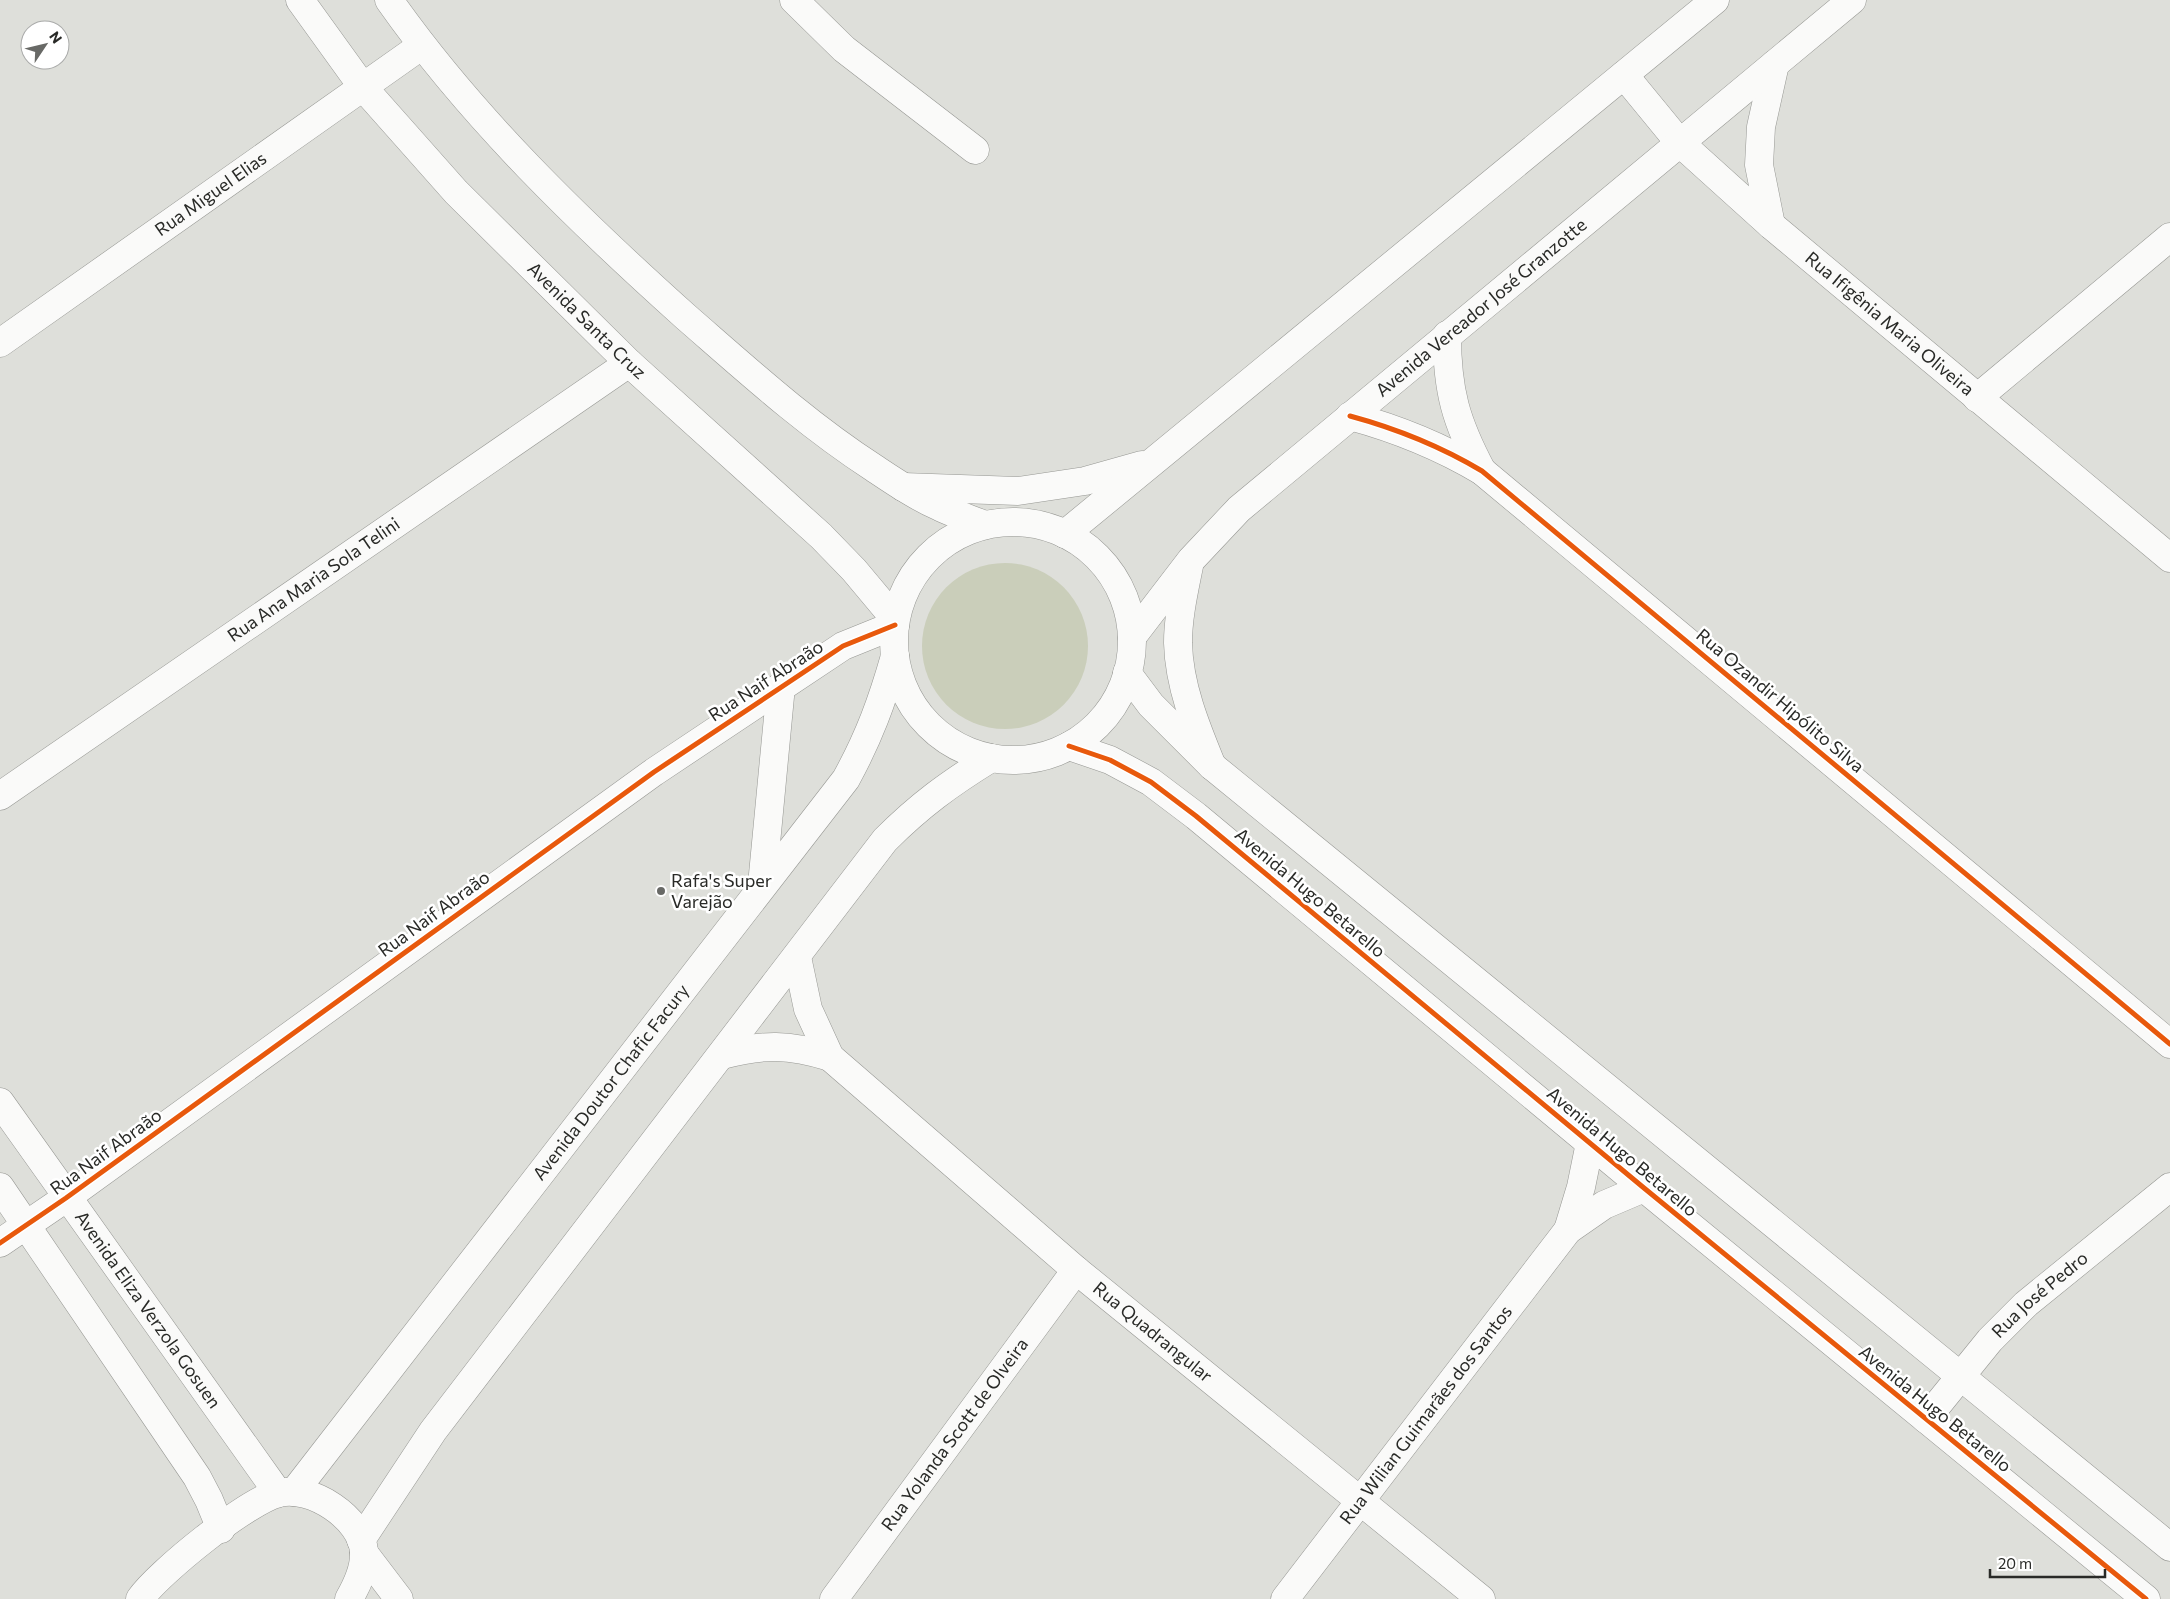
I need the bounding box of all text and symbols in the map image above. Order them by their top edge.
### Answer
north arrow [20,20,70,70]
text: N [46,28,66,46]
street label: Rua Miguel Elias [150,147,270,240]
street label: Avenida Vereador José Granzotte [1371,213,1591,401]
street label: Rua Ifigênia Maria Oliveira [1801,246,1979,400]
street label: Avenida Santa Cruz [523,257,651,383]
street label: Rua Ana Maria Sola Telini [223,512,404,646]
street label: Rua Ozandir Hipólito Silva [1692,624,1869,777]
street label: Rua Naif Abraão [704,635,827,726]
street label: Avenida Hugo Betarello [1231,823,1390,962]
street label: Rua Naif Abraão [373,865,494,961]
place label: Rafa's Super Varejão [671,869,772,912]
marker: Rafa's Super Varejão [655,885,667,897]
street label: Avenida Doutor Chafic Facury [527,979,693,1184]
street label: Avenida Hugo Betarello [1543,1082,1702,1221]
street label: Rua Naif Abraão [45,1103,166,1199]
street label: Avenida Eliza Verzola Gosuen [71,1206,226,1412]
street label: Rua José Pedro [1987,1246,2092,1342]
street label: Rua Quadrangular [1089,1276,1217,1386]
street label: Rua Wilian Guimarães dos Santos [1335,1301,1516,1528]
street label: Rua Yolanda Scott de Olveira [876,1333,1032,1535]
street label: Avenida Hugo Betarello [1855,1340,2016,1476]
scale bar [1990,1546,2105,1578]
text: 20 m [1998,1554,2032,1572]

